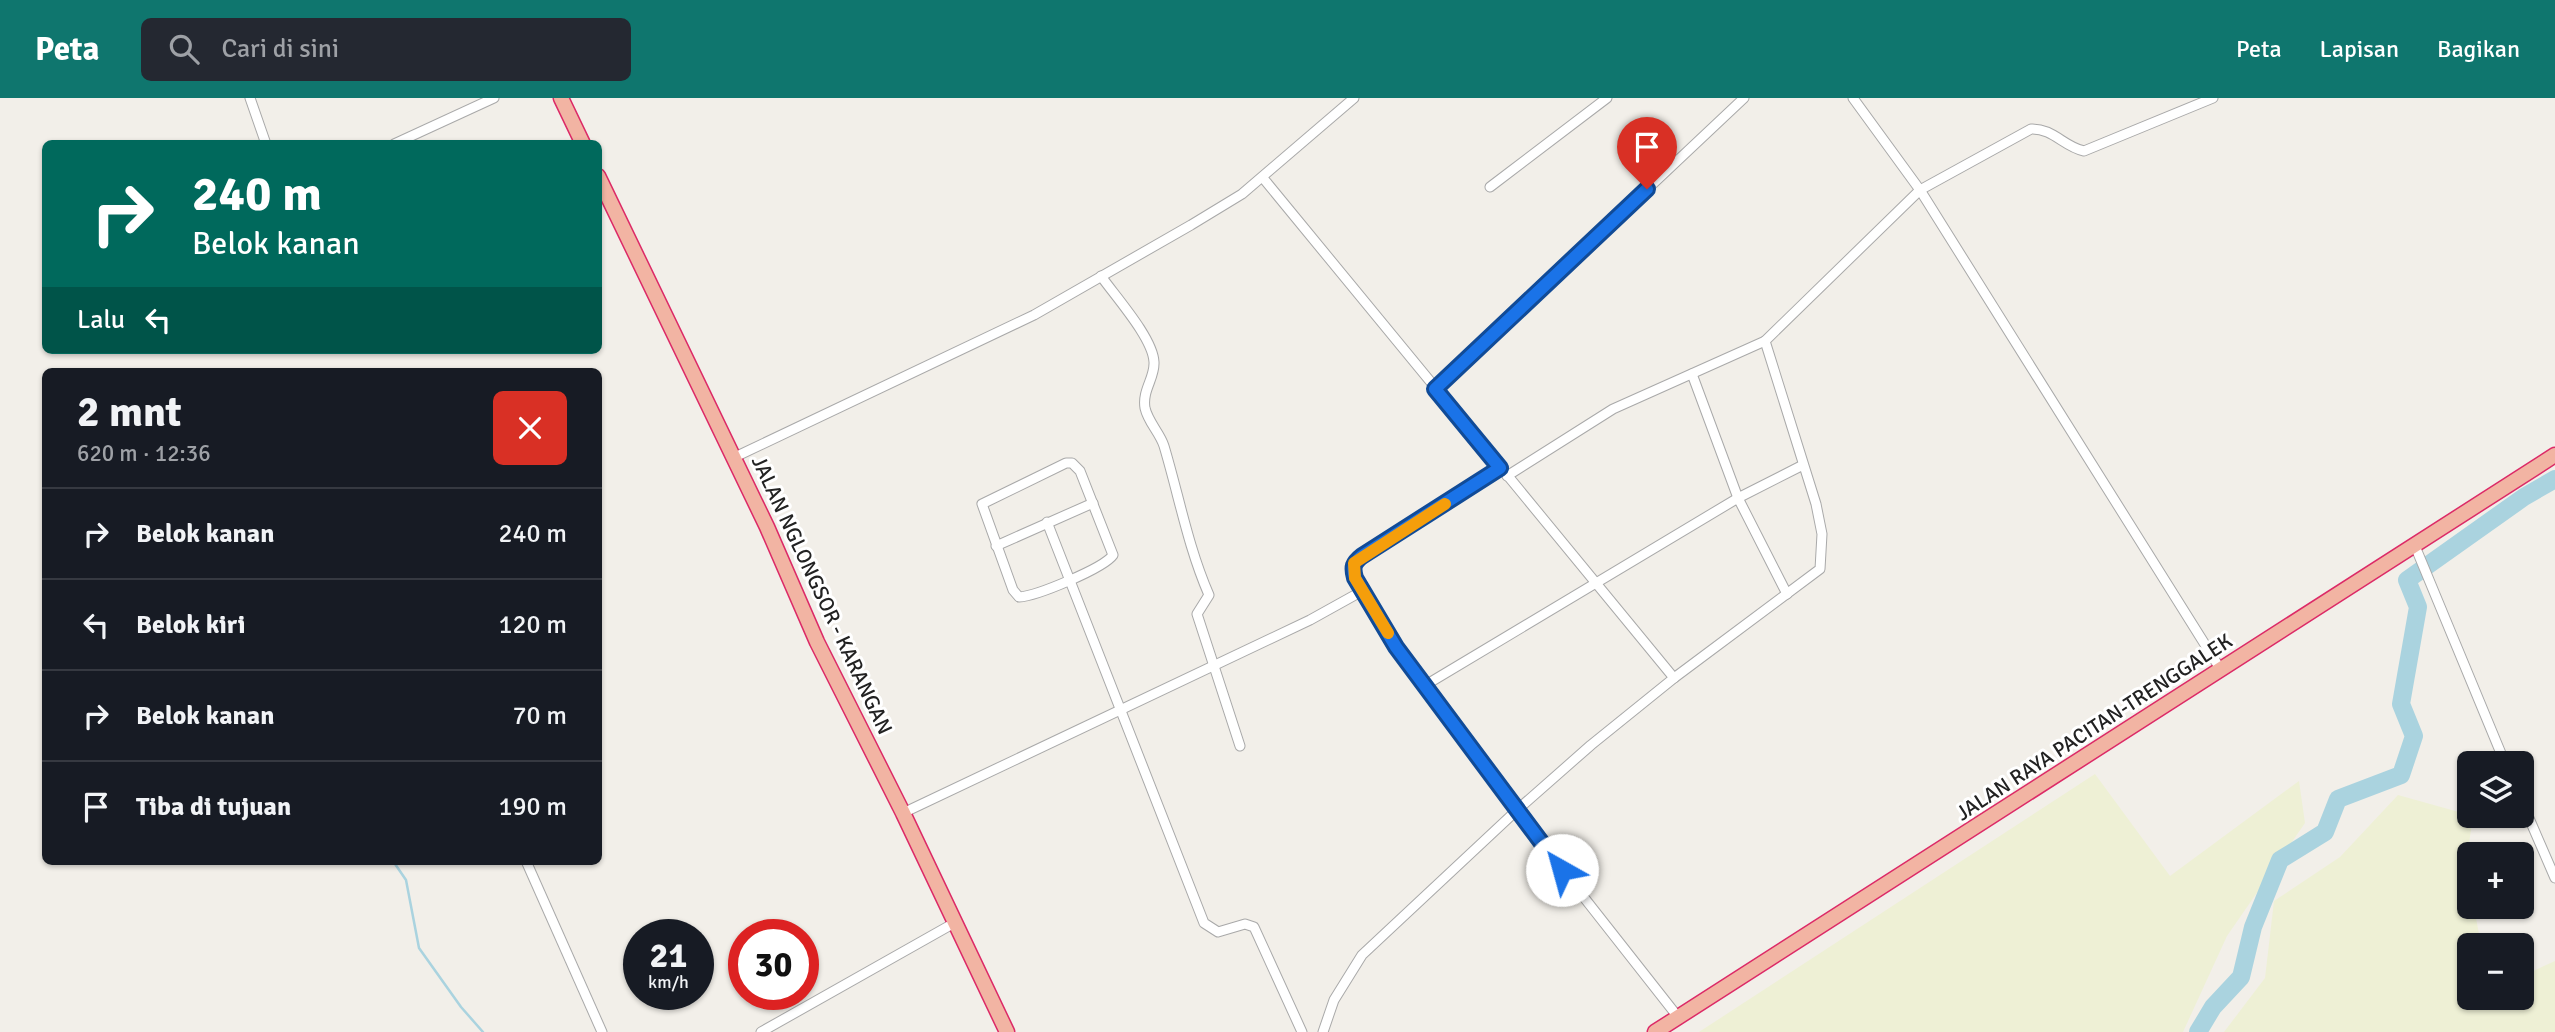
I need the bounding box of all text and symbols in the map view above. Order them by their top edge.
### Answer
search box [141,18,631,81]
text: Peta [35,29,99,70]
icon: search [165,30,203,68]
text: Cari di sini [221,33,339,65]
text: Peta [2236,34,2282,64]
text: Lapisan [2320,34,2399,64]
text: Bagikan [2437,34,2520,64]
pin [1617,117,1677,189]
icon: arrive [1628,128,1666,166]
text: 240 m [192,164,322,224]
icon: right [77,168,168,259]
text: Belok kanan [192,224,360,263]
icon: left [139,301,177,339]
text: Lalu [77,304,125,336]
text: 2 mnt [77,387,182,438]
button: close [493,391,567,465]
text: 620 m · 12:36 [77,439,211,468]
street label: JALAN NGLONGSOR - KARANGAN [746,452,898,738]
icon: right [77,515,115,553]
text: Belok kanan [136,518,274,550]
text: 240 m [498,518,567,550]
icon: left [77,606,115,644]
text: Belok kiri [136,609,245,641]
text: 120 m [498,609,567,641]
street label: JALAN RAYA PACITAN-TRENGGALEK [1951,628,2237,826]
icon: right [77,697,115,735]
text: Belok kanan [136,700,274,732]
text: 70 m [512,700,567,732]
map controls [2457,751,2534,1010]
button: layers [2457,751,2534,828]
icon: arrive [77,788,115,826]
text: Tiba di tujuan [136,791,291,823]
text: 190 m [498,791,567,823]
position arrow [1525,833,1599,907]
button: + [2457,842,2534,919]
speed limit sign: 30 [728,919,819,1010]
button: − [2457,933,2534,1010]
text: 21 [650,934,687,977]
text: km/h [648,971,689,993]

